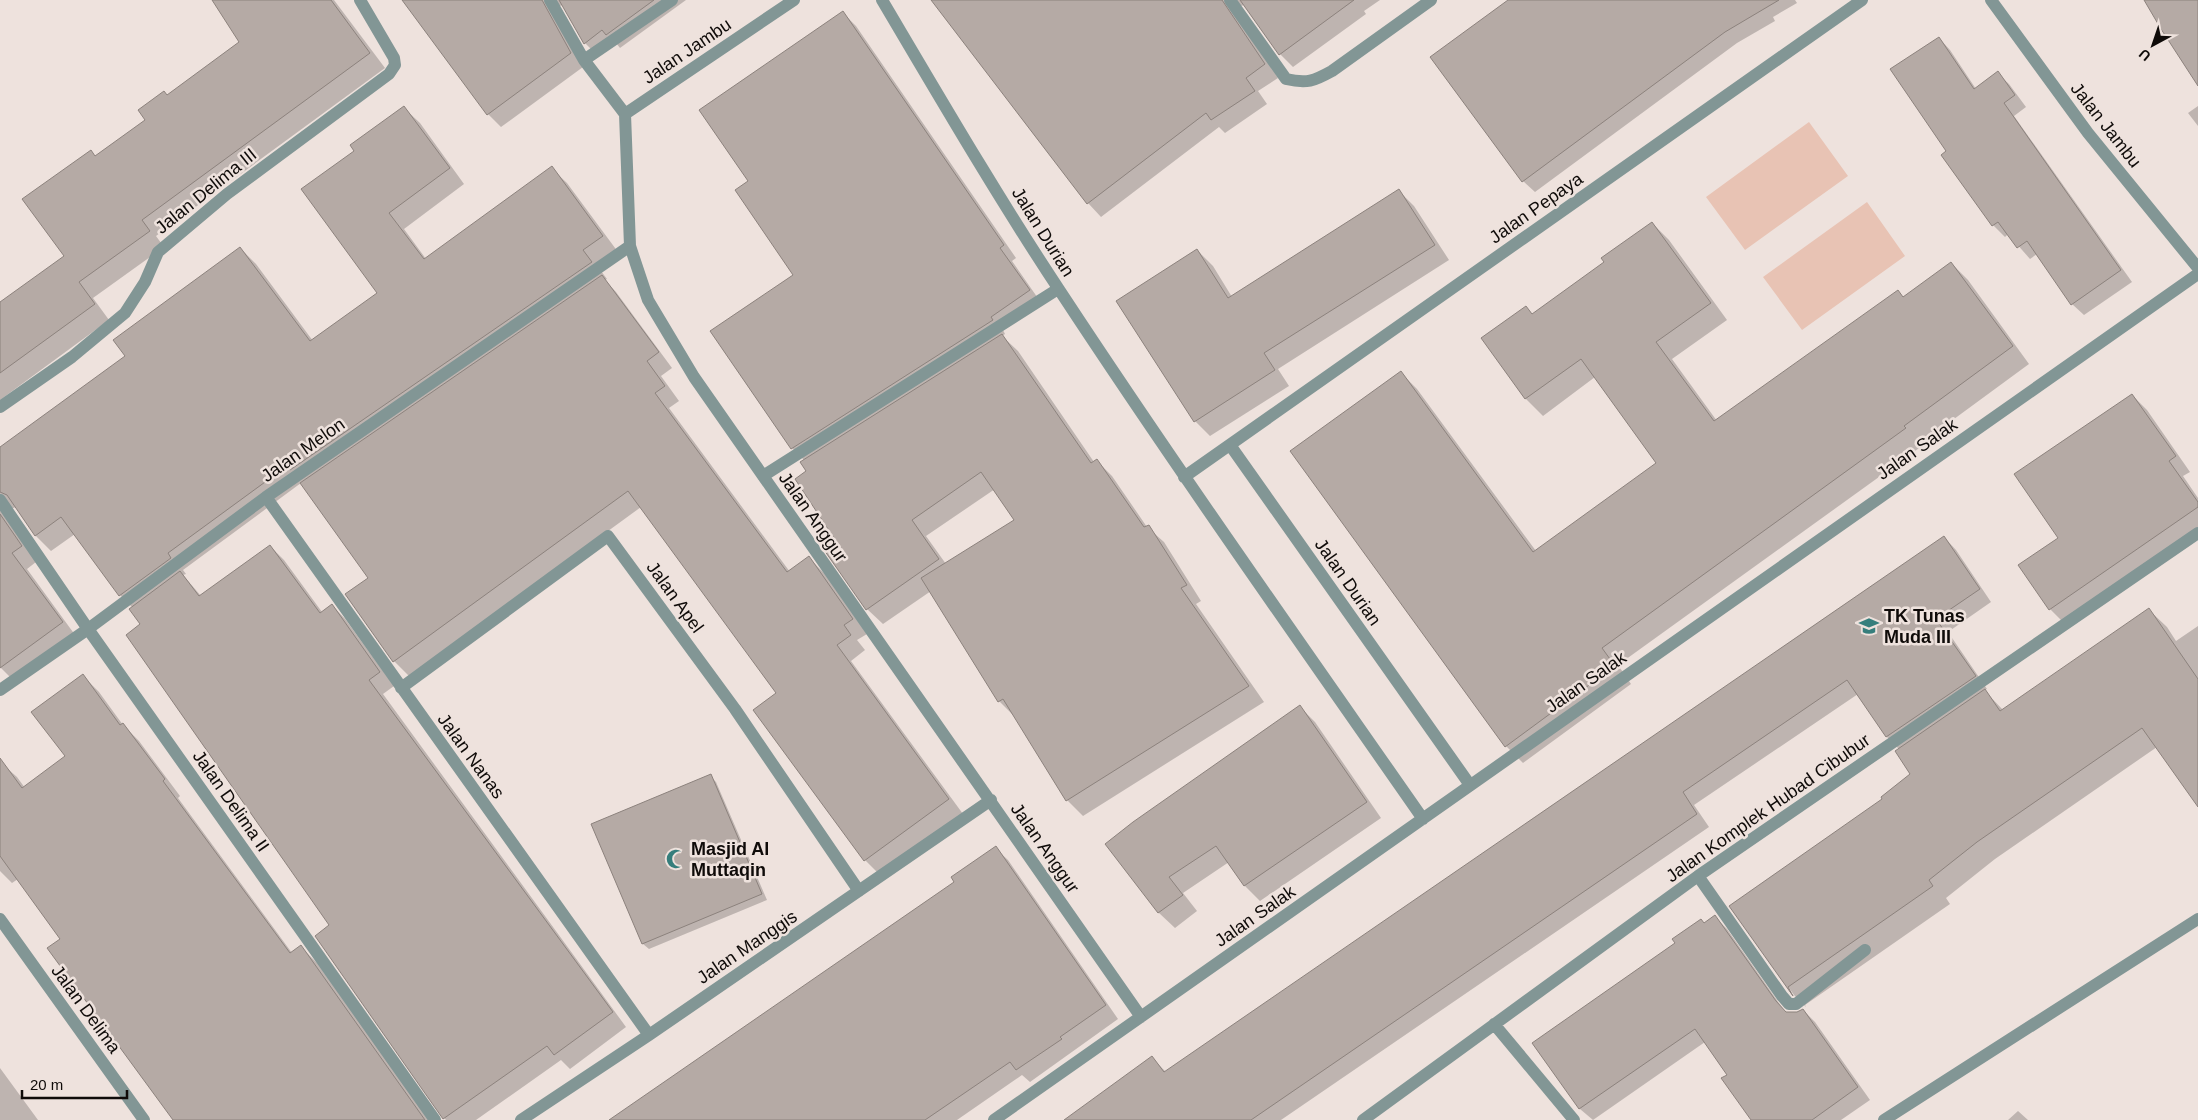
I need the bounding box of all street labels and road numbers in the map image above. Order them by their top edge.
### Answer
street label: Jalan Jambu [639,14,735,88]
street label: Jalan Jambu [2067,79,2145,171]
street label: Jalan Delima III [151,144,261,238]
street label: Jalan Pepaya [1486,168,1587,247]
street label: Jalan Durian [1008,184,1078,280]
street label: Jalan Melon [258,414,348,486]
street label: Jalan Salak [1873,414,1962,484]
street label: Jalan Anggur [775,468,851,566]
street label: Jalan Durian [1311,535,1385,629]
street label: Jalan Apel [642,558,708,636]
street label: Jalan Salak [1542,647,1631,717]
street label: Jalan Nanas [433,710,509,802]
street label: Jalan Komplek Hubad Cibubur [1662,730,1874,886]
street label: Jalan Delima II [189,746,273,856]
street label: Jalan Anggur [1007,799,1083,897]
street label: Jalan Salak [1211,881,1300,951]
street label: Jalan Manggis [693,906,801,988]
street label: Jalan Delima [47,961,125,1058]

